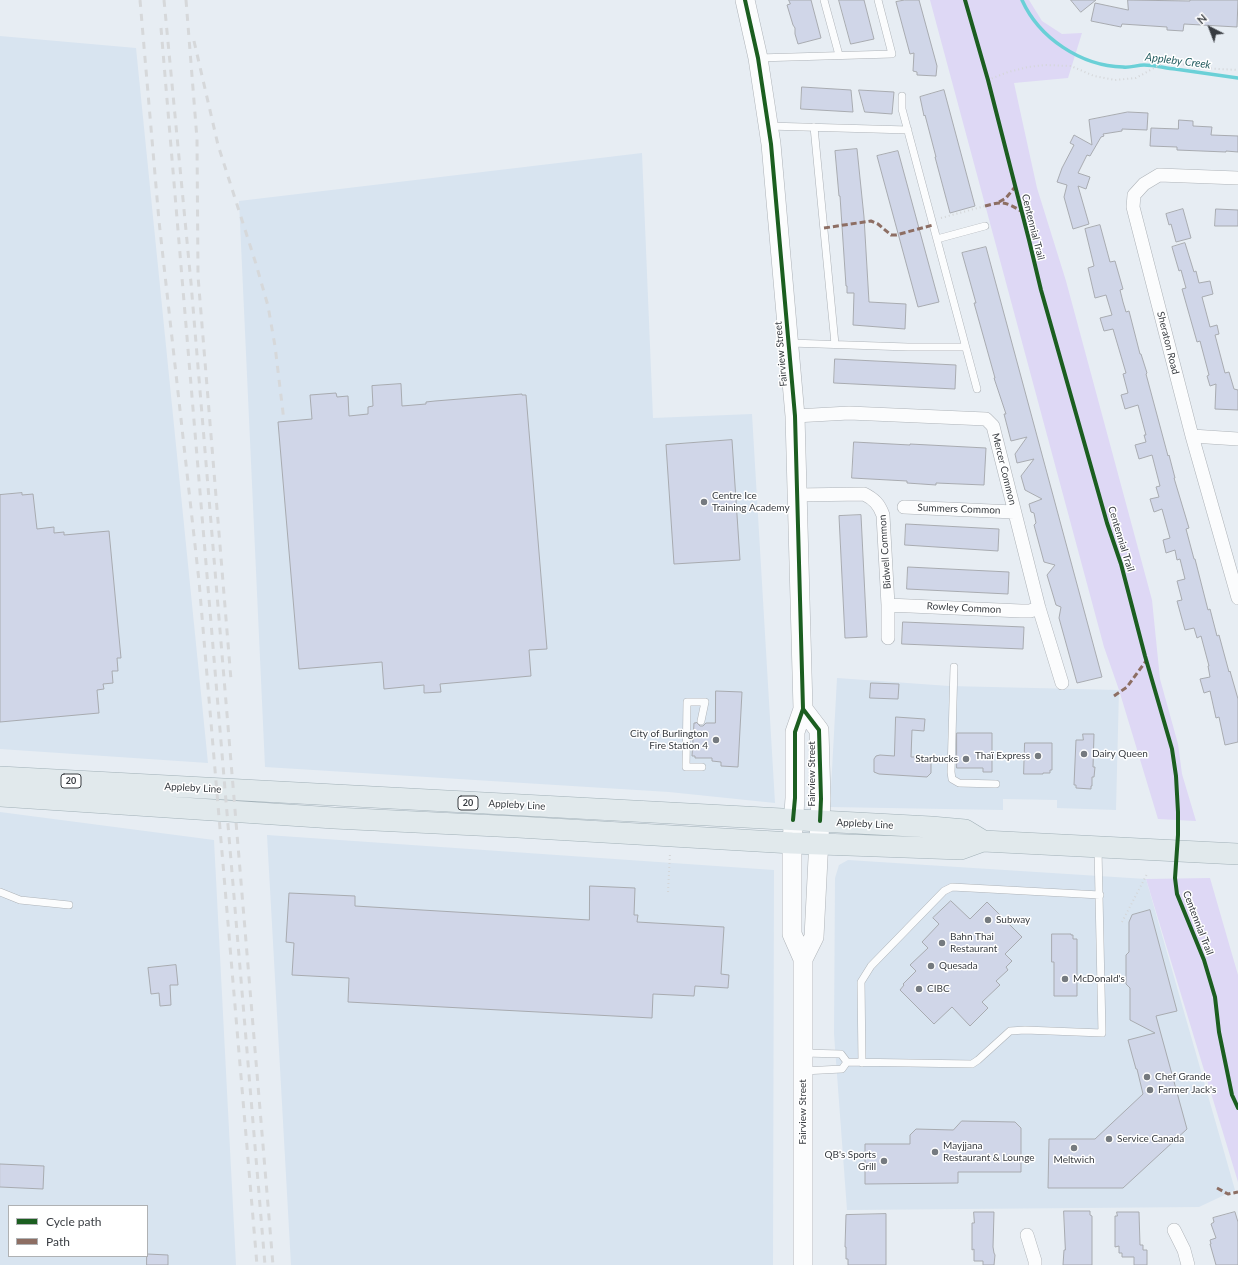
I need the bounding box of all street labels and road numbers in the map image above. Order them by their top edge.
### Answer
street label: Centennial Trail [1019,193,1047,261]
street label: Sheraton Road [1154,310,1182,376]
street label: Fairview Street [772,321,790,387]
street label: Mercer Common [989,432,1019,506]
street label: Summers Common [917,502,1001,516]
street label: Centennial Trail [1105,505,1137,573]
street label: Bidwell Common [876,514,894,590]
street label: Rowley Common [926,600,1002,616]
street label: Fairview Street [806,741,818,807]
road number: 20 [61,774,81,788]
street label: Appleby Line [164,781,222,795]
road number: 20 [458,796,478,810]
street label: Appleby Line [488,798,546,812]
street label: Appleby Line [836,817,894,831]
street label: Centennial Trail [1180,889,1216,957]
street label: Fairview Street [797,1079,809,1145]

